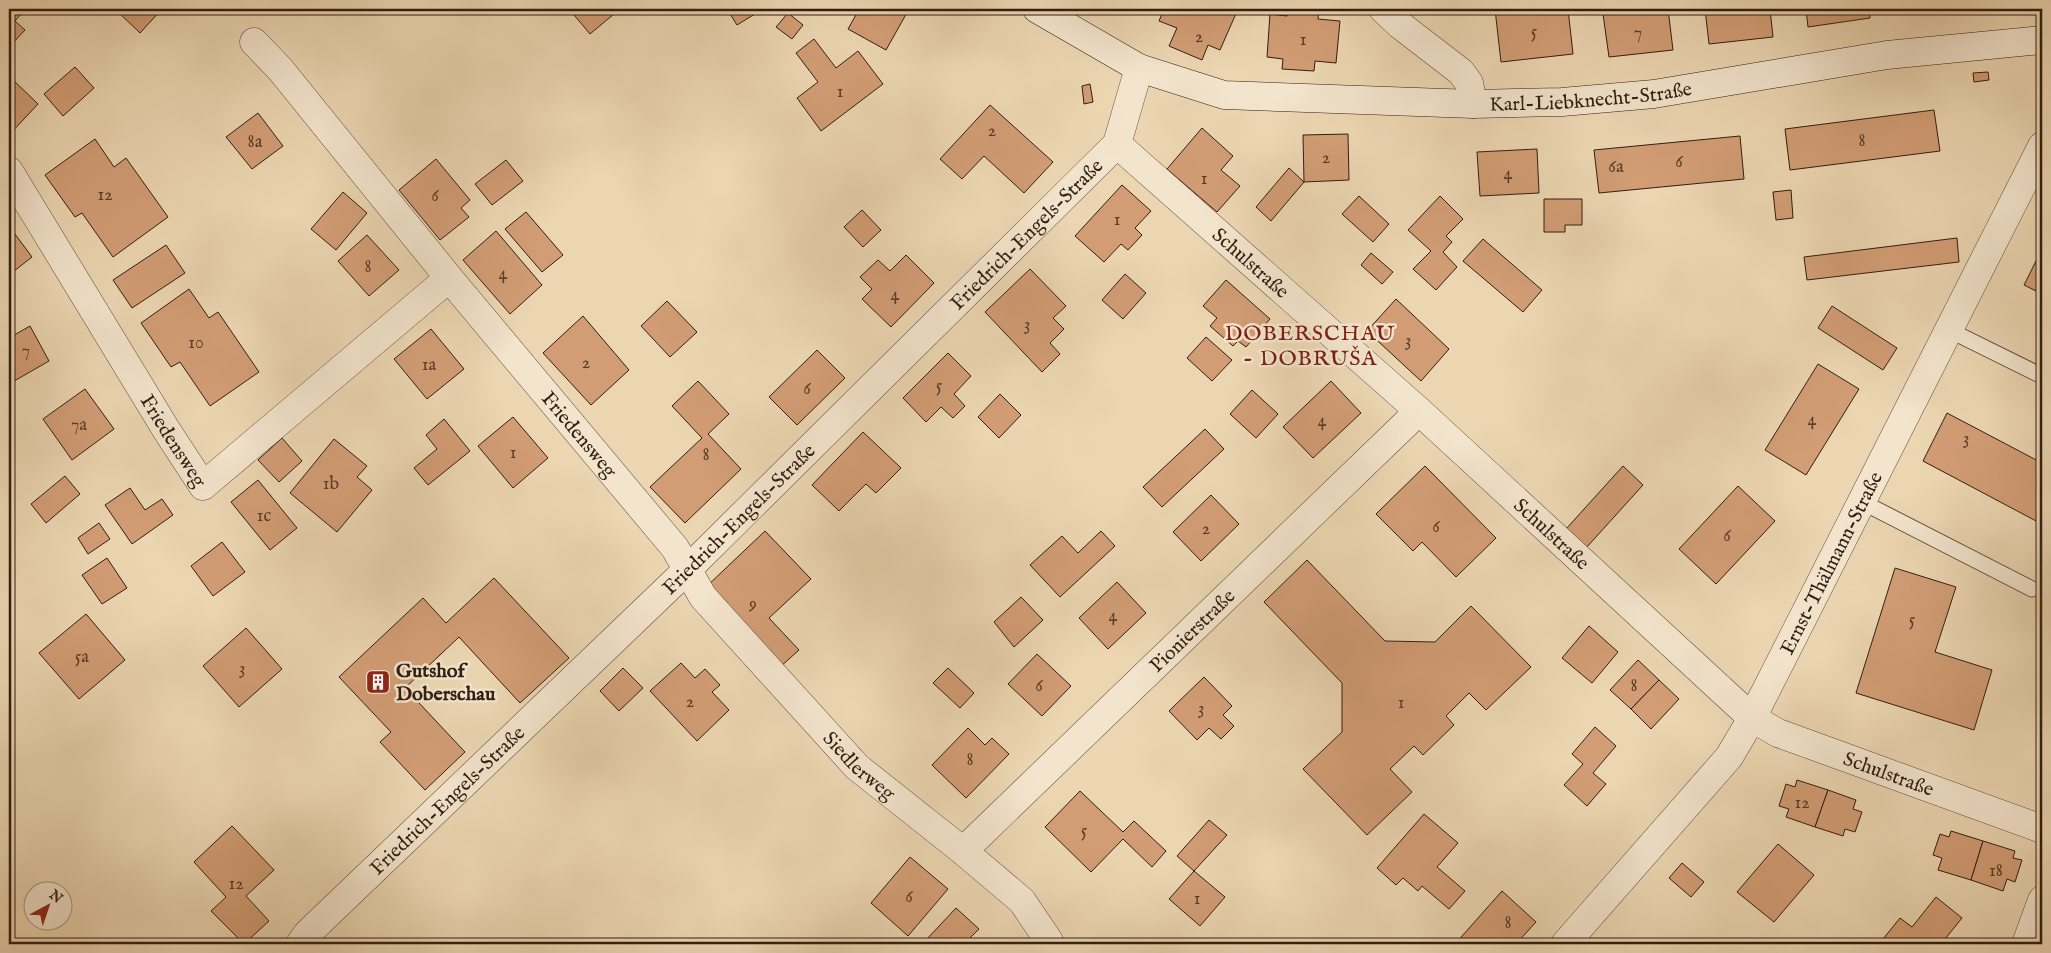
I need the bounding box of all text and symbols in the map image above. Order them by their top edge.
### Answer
house number: 5 [1531,21,1538,44]
house number: 7 [1634,22,1642,45]
house number: 2 [1195,26,1203,49]
house number: 1 [1300,29,1306,52]
street label: Karl-Liebknecht-Straße [1489,77,1694,118]
house number: 1 [837,81,843,104]
house number: 2 [988,120,996,143]
house number: 8 [1858,130,1866,153]
house number: 8a [248,131,263,154]
house number: 2 [1322,147,1330,170]
house number: 6 [1675,151,1683,174]
street label: Friedrich-Engels-Straße [946,154,1109,316]
house number: 6a [1608,156,1624,179]
house number: 4 [1504,163,1513,186]
house number: 1 [1201,168,1207,191]
house number: 12 [97,184,113,207]
house number: 6 [431,185,439,208]
house number: 1 [1114,209,1120,232]
street label: Schulstraße [1206,223,1294,304]
house number: 8 [364,256,372,279]
house number: 4 [499,263,508,286]
house number: 4 [891,284,900,307]
house number: 3 [1024,314,1030,337]
district label: DOBERSCHAU - DOBRUŠA [1225,320,1395,373]
house number: 3 [1405,330,1411,353]
house number: 10 [188,332,204,355]
house number: 7 [22,340,30,363]
house number: 2 [582,352,590,375]
house number: 1a [422,354,436,377]
house number: 5 [936,375,943,398]
house number: 6 [803,378,811,401]
street label: Friedensweg [535,387,623,484]
street label: Friedensweg [134,391,212,493]
house number: 4 [1808,409,1817,432]
house number: 4 [1318,410,1327,433]
house number: 7a [71,414,87,437]
house number: 3 [1963,428,1969,451]
street label: Friedrich-Engels-Straße [658,439,821,601]
house number: 1 [510,442,516,465]
house number: 8 [702,444,710,467]
street label: Ernst-Thälmann-Straße [1775,468,1889,659]
house number: 1b [323,473,340,496]
street label: Schulstraße [1508,493,1594,576]
house number: 1c [257,505,271,528]
house number: 6 [1432,516,1440,539]
house number: 2 [1202,518,1210,541]
house number: 6 [1723,525,1731,548]
street label: Pionierstraße [1145,584,1241,678]
house number: 9 [748,593,757,616]
house number: 4 [1109,605,1118,628]
house number: 5 [1909,609,1916,632]
house number: 5a [75,646,89,669]
house number: 3 [239,658,245,681]
place label: Gutshof Doberschau [396,659,496,707]
building icon: Gutshof Doberschau [365,669,391,695]
house number: 6 [1035,675,1043,698]
house number: 8 [1630,675,1638,698]
house number: 2 [686,691,694,714]
house number: 1 [1398,692,1404,715]
house number: 3 [1198,698,1204,721]
street label: Friedrich-Engels-Straße [365,721,531,881]
street label: Siedlerweg [817,727,901,807]
street label: Schulstraße [1840,747,1937,803]
house number: 8 [966,749,974,772]
house number: 12 [1794,792,1810,815]
house number: 5 [1081,820,1088,843]
house number: 18 [1989,860,2003,883]
house number: 12 [228,873,244,896]
north arrow [22,880,72,930]
text: N [45,885,66,908]
house number: 6 [905,886,913,909]
house number: 1 [1194,888,1200,911]
house number: 8 [1504,912,1512,935]

